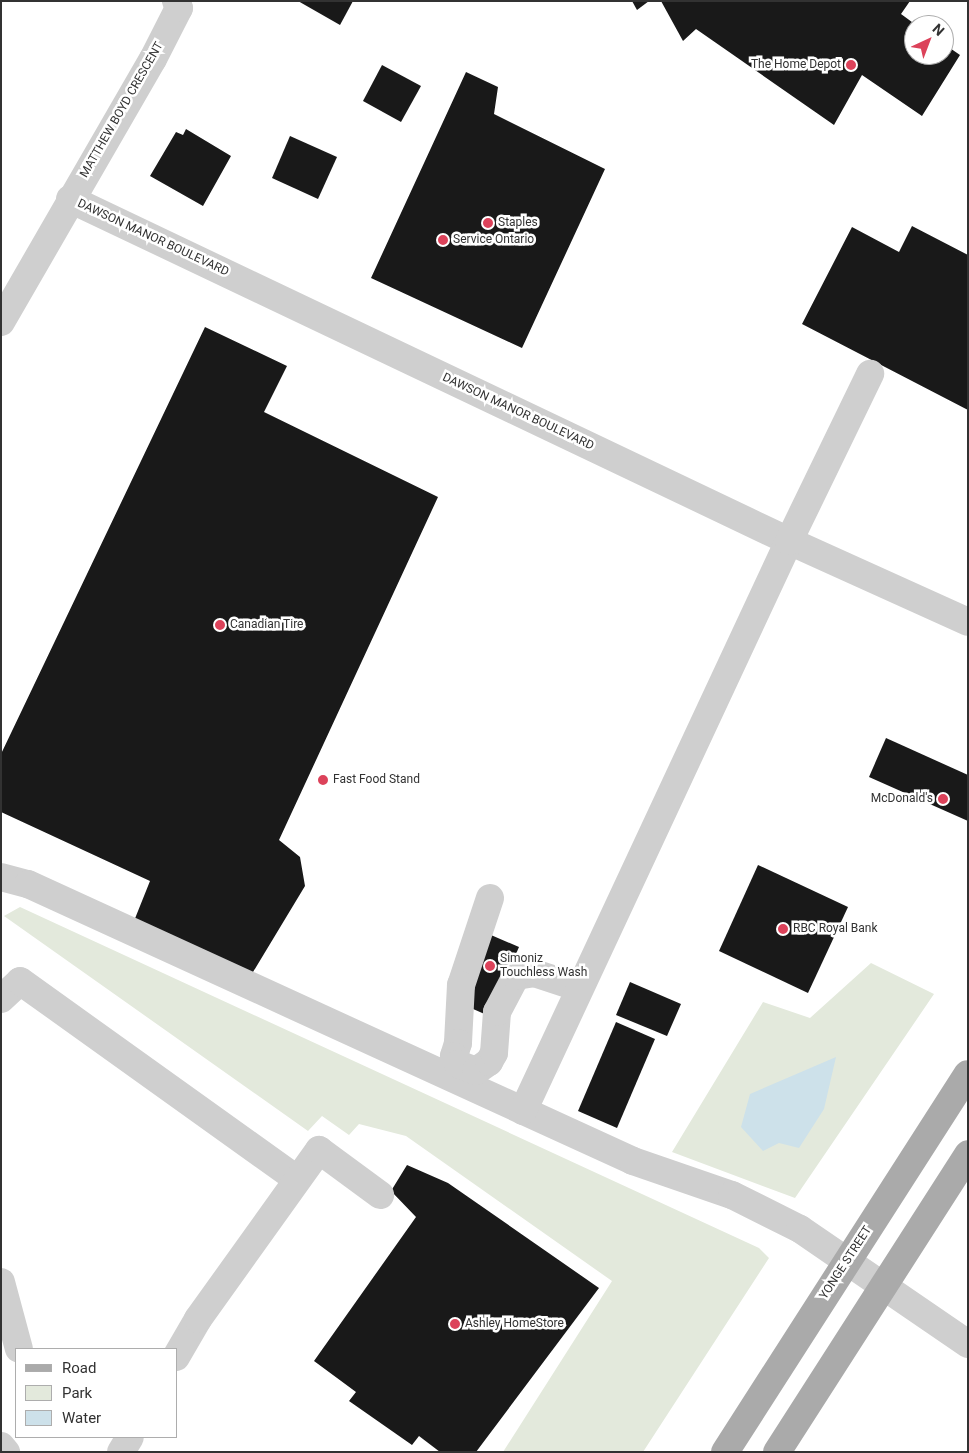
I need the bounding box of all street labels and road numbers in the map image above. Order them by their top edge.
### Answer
street label: MATTHEW BOYD CRESCENT [77,40,167,180]
street label: DAWSON MANOR BOULEVARD [75,197,231,279]
street label: DAWSON MANOR BOULEVARD [440,371,596,453]
street label: YONGE STREET [817,1224,875,1302]

